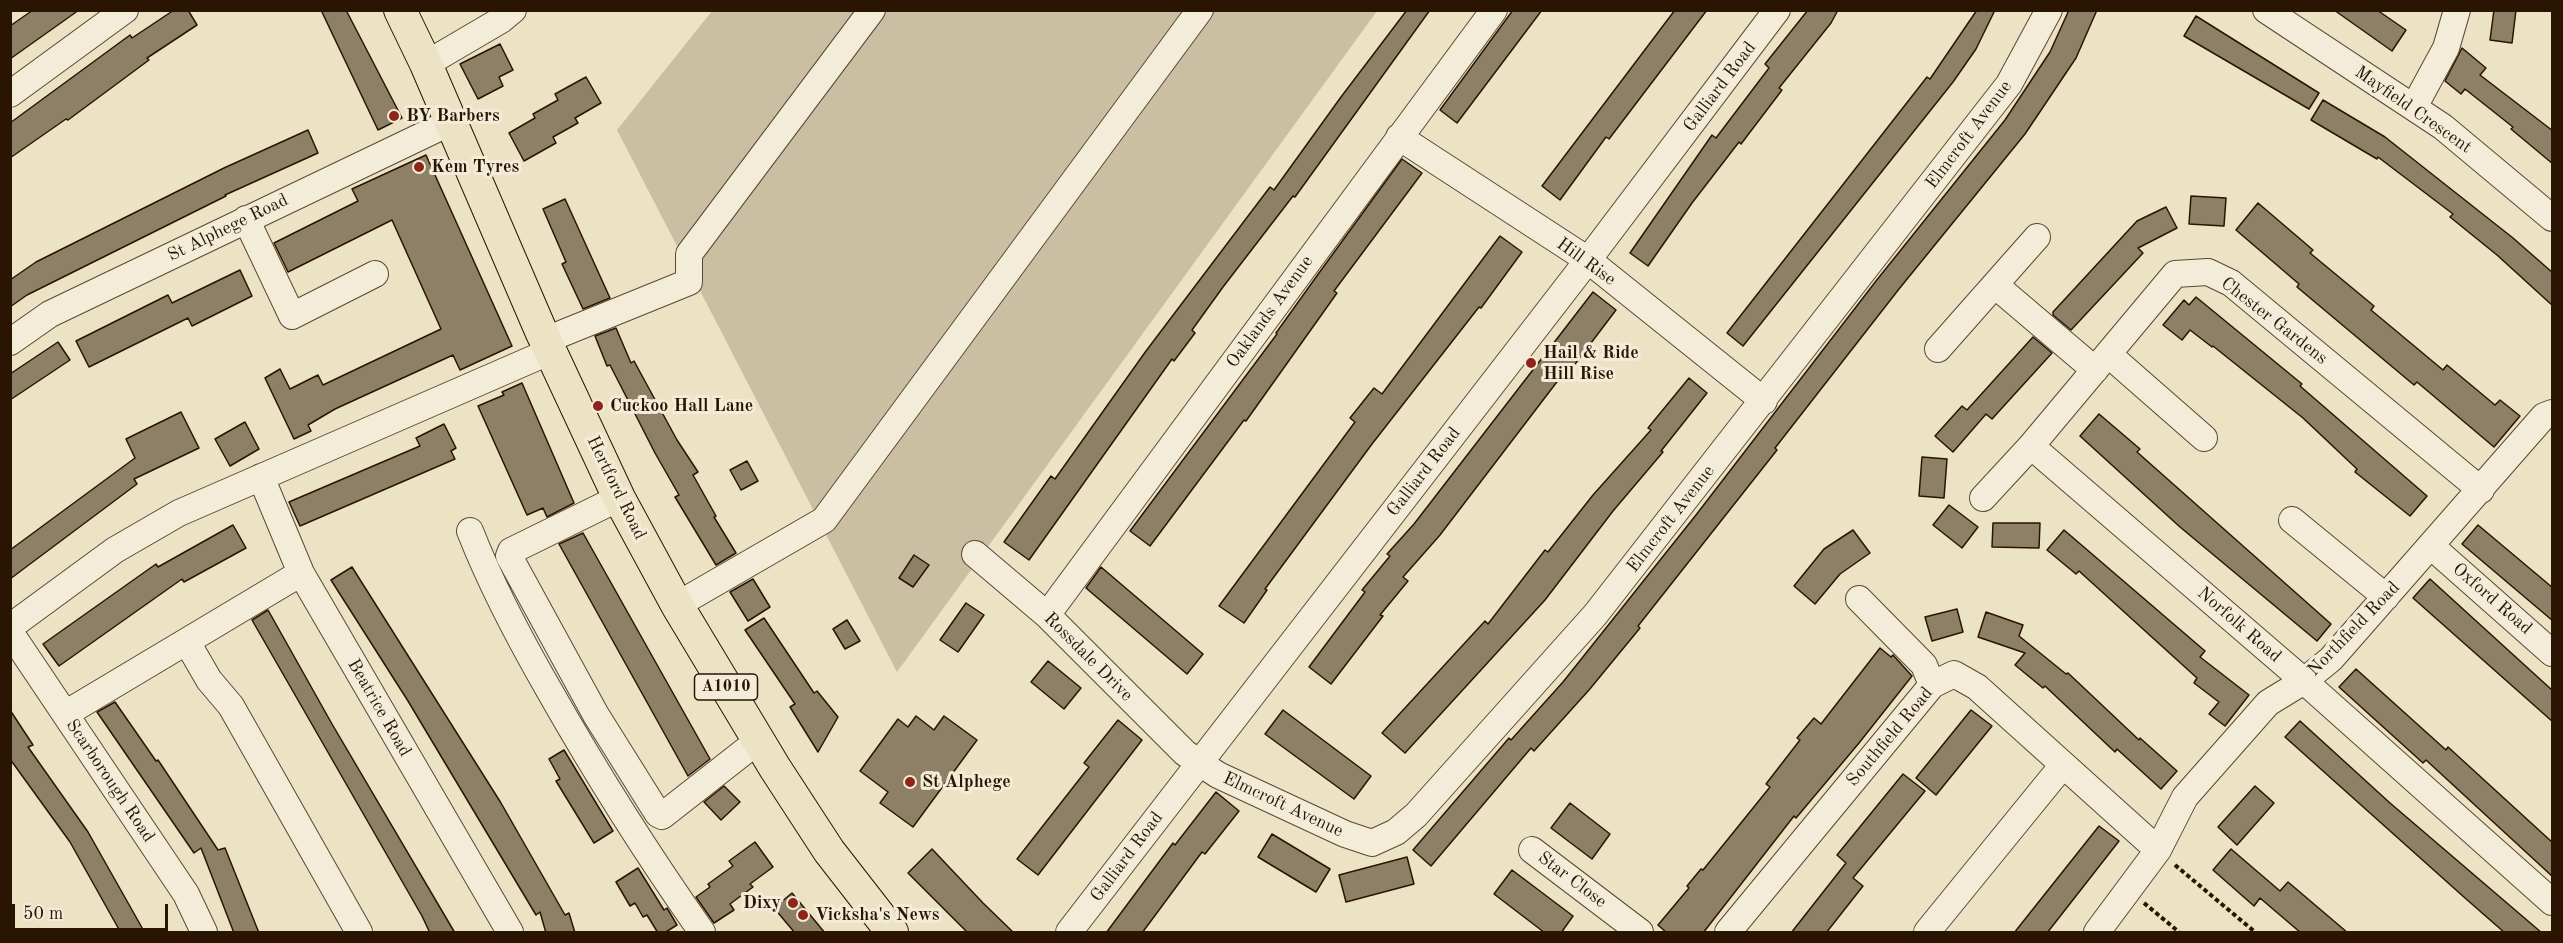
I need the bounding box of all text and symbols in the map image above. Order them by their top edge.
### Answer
street label: Galliard Road [1679,38,1761,136]
street label: Mayfield Crescent [2350,62,2476,158]
street label: Elmcroft Avenue [1921,77,2017,193]
place label: BY Barbers [406,105,500,127]
marker: BY Barbers [387,109,401,123]
place label: Kem Tyres [431,156,519,178]
marker: Kem Tyres [412,160,426,174]
street label: St Alphege Road [164,189,292,267]
street label: Hill Rise [1552,233,1620,291]
street label: Oaklands Avenue [1222,252,1318,372]
street label: Chester Gardens [2216,273,2332,369]
place label: Hail & Ride Hill Rise [1543,342,1639,385]
marker: Hail & Ride Hill Rise [1524,356,1538,370]
place label: Cuckoo Hall Lane [610,395,753,417]
marker: Cuckoo Hall Lane [591,399,605,413]
street label: Galliard Road [1382,423,1466,521]
street label: Hertford Road [582,433,650,543]
street label: Elmcroft Avenue [1622,461,1720,577]
street label: Oxford Road [2448,558,2536,640]
street label: Northfield Road [2303,577,2405,681]
street label: Norfolk Road [2193,583,2285,667]
street label: Rossdale Drive [1039,608,1137,706]
street label: Beatrice Road [342,655,416,761]
road number: A1010 [694,674,758,700]
street label: Southfield Road [1842,683,1938,791]
street label: Scarborough Road [61,715,159,847]
street label: Elmcroft Avenue [1219,768,1347,842]
place label: St Alphege [922,771,1011,793]
marker: St Alphege [903,775,917,789]
street label: Galliard Road [1086,808,1168,906]
street label: Star Close [1533,847,1611,913]
scale bar [15,892,171,930]
place label: Dixy [743,892,781,914]
marker: Dixy [786,896,800,910]
place label: Vicksha's News [815,904,940,926]
text: 50 m [23,905,63,923]
marker: Vicksha's News [796,908,810,922]

